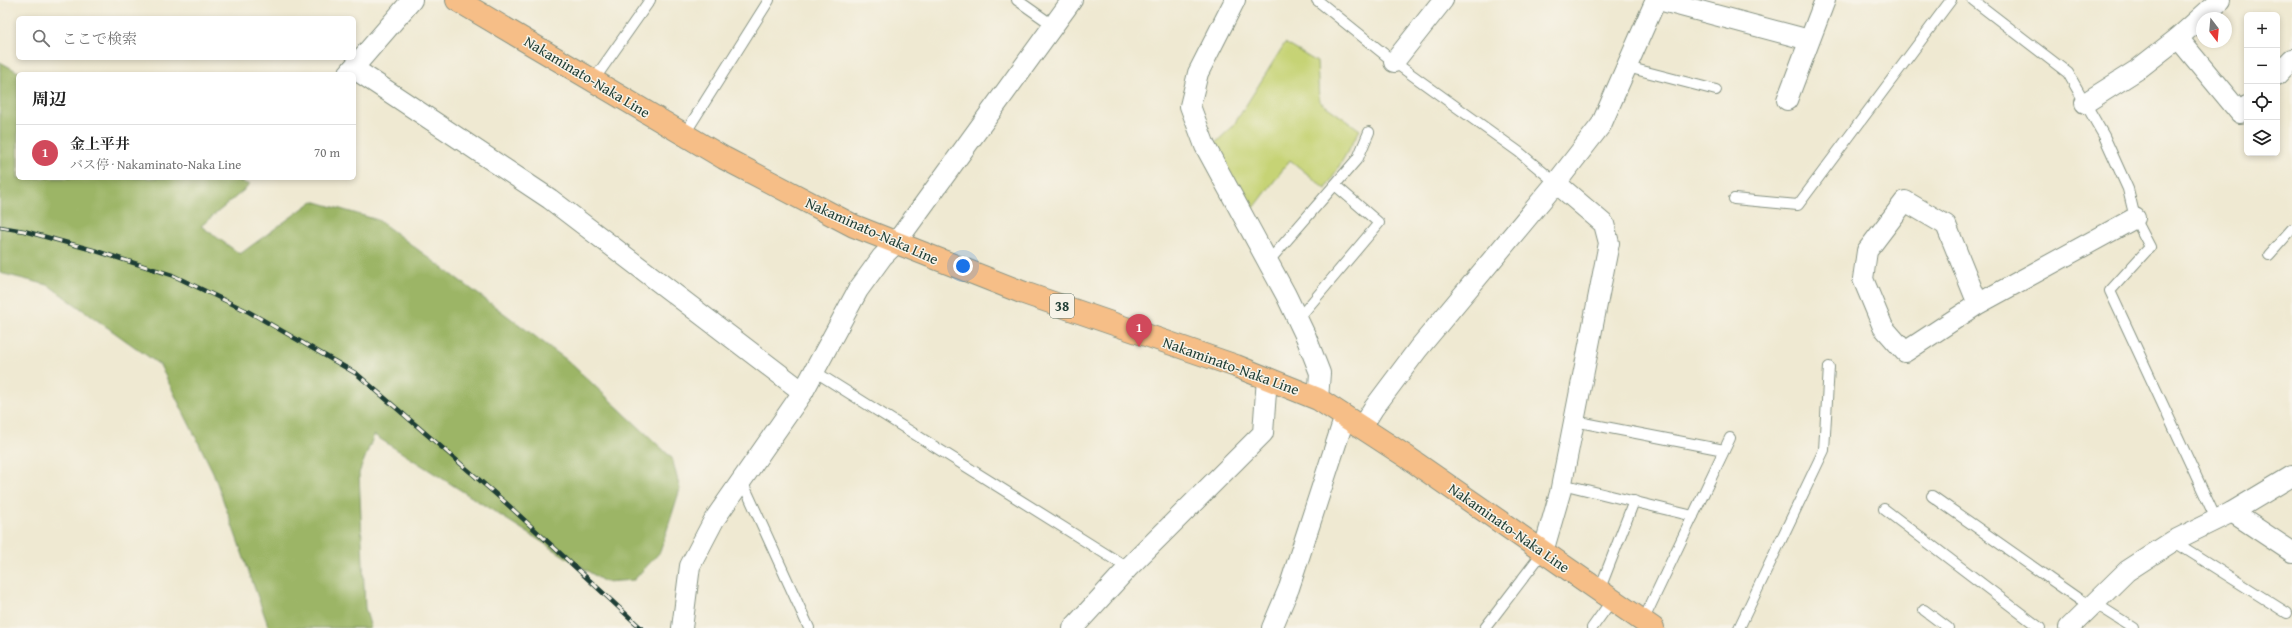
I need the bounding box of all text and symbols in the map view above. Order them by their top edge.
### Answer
north arrow [2196,12,2232,48]
map controls [2244,12,2280,156]
button: + [2244,12,2280,48]
search box [16,16,356,60]
icon: search [30,27,52,49]
text: ここで検索 [62,28,137,49]
street label: Nakaminato-Naka Line [520,31,654,123]
button: − [2244,48,2280,84]
button: locate [2244,84,2280,120]
text: 周辺 [32,86,66,111]
button: layers [2244,120,2280,156]
text: 金上平井 [70,133,130,154]
text: 1 [42,143,48,162]
text: 70 m [314,143,340,162]
text: バス停 · Nakaminato-Naka Line [70,155,241,174]
street label: Nakaminato-Naka Line [802,192,942,269]
your location [953,256,973,276]
road number: 38 [1050,294,1074,318]
pin: 1 [1126,314,1152,347]
street label: Nakaminato-Naka Line [1160,331,1302,400]
street label: Nakaminato-Naka Line [1444,478,1574,577]

